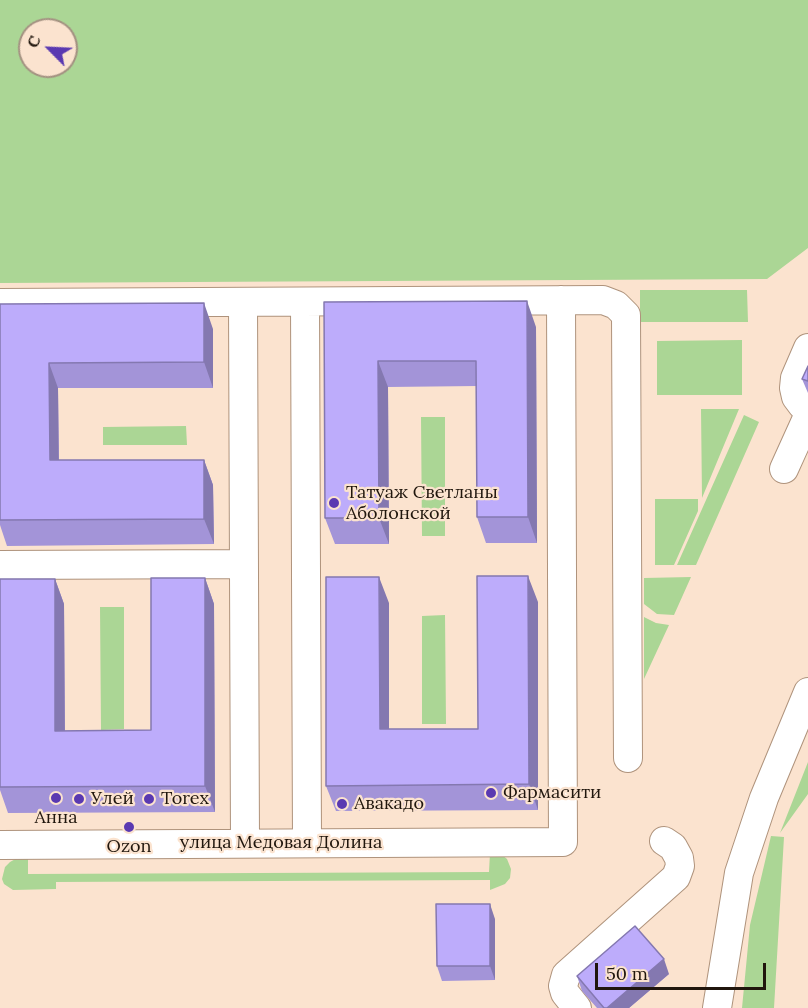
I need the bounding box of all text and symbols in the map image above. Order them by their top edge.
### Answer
north arrow [18,18,78,78]
text: С [22,32,45,51]
place label: Татуаж Светланы Аболонской [346,482,498,524]
marker: Татуаж Светланы Аболонской [327,496,341,510]
place label: Фармасити [503,782,601,804]
marker: Фармасити [484,786,498,800]
place label: Улей [91,788,134,810]
place label: Torex [161,788,209,810]
marker: Анна [49,791,63,805]
marker: Улей [72,792,86,806]
marker: Torex [142,792,156,806]
place label: Авакадо [354,793,424,815]
marker: Авакадо [335,797,349,811]
place label: Анна [35,807,77,829]
marker: Ozon [122,820,136,834]
street label: улица Медовая Долина [180,832,382,854]
place label: Ozon [107,836,151,858]
scale bar [598,951,769,989]
text: 50 m [606,962,648,985]

